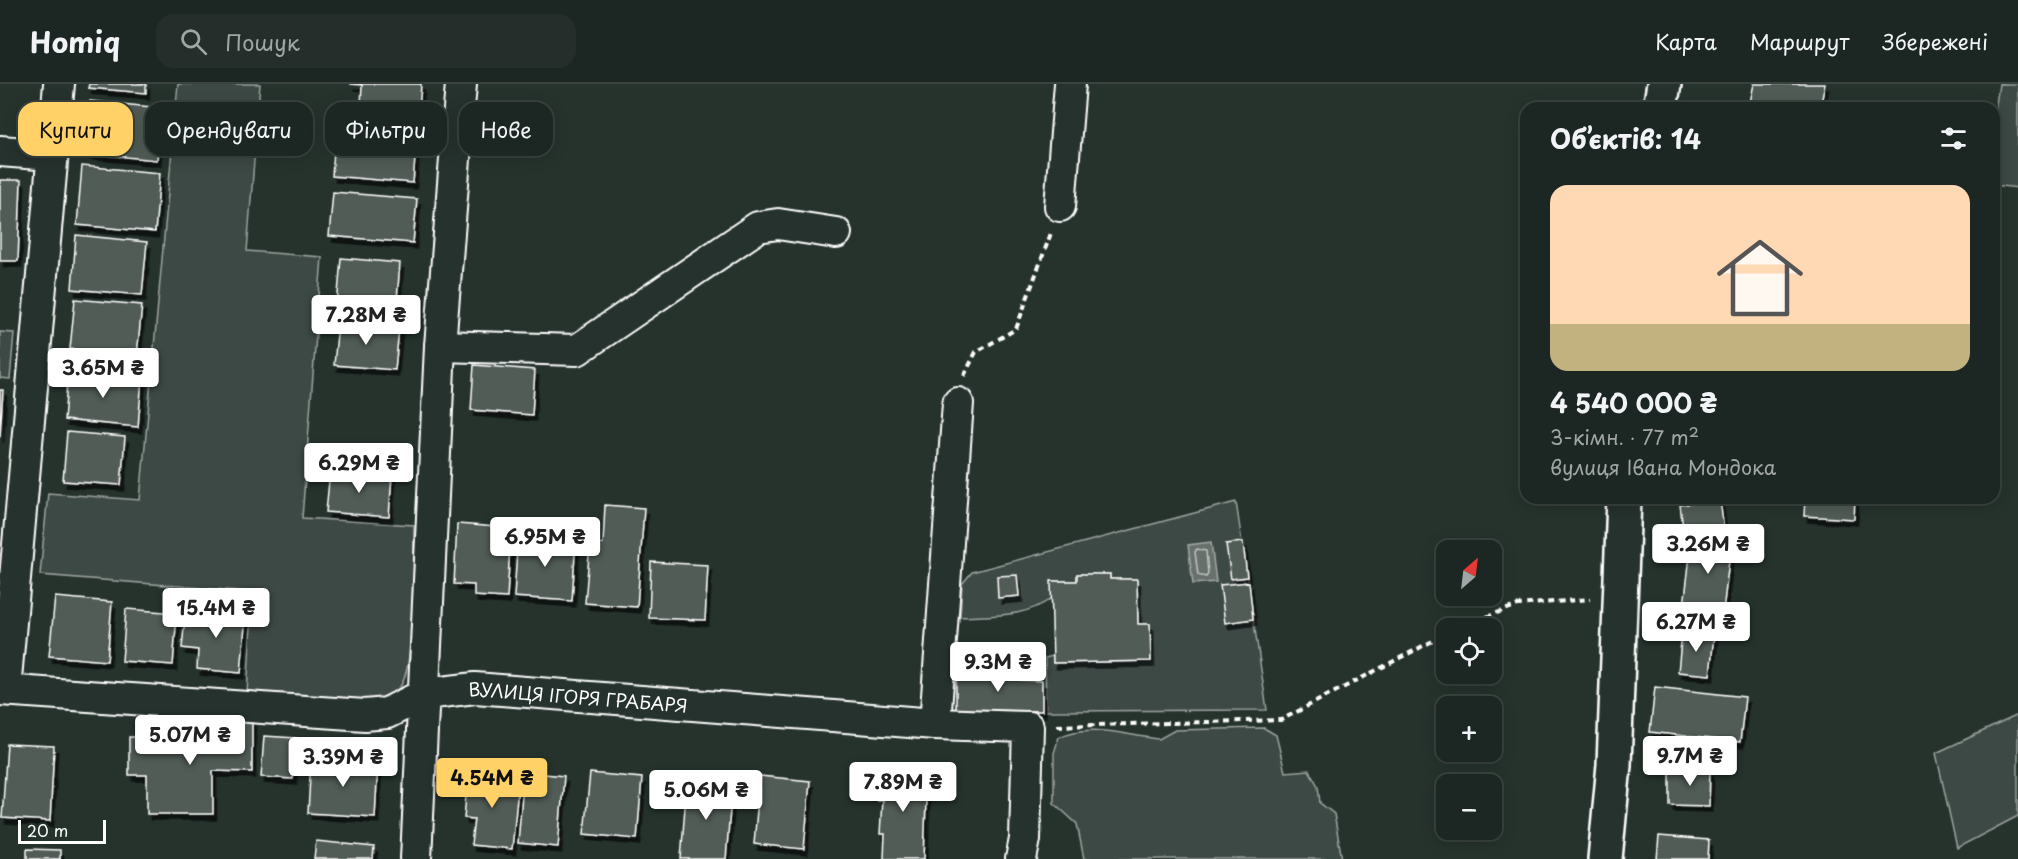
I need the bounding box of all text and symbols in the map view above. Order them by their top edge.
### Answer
search box [156,14,576,68]
text: Homiq [30,20,120,63]
icon: search [177,25,210,58]
text: Пошук [225,25,300,58]
text: Карта [1655,25,1717,57]
text: Маршрут [1750,25,1849,57]
text: Збережені [1882,25,1988,57]
chip: Купити [18,102,133,156]
chip: Орендувати [145,102,313,156]
chip: Фільтри [325,102,447,156]
chip: Нове [459,102,553,156]
text: Об’єктів: 14 [1550,119,1701,158]
icon: filters [1937,122,1970,155]
icon: home [1706,224,1814,332]
pin: 7.28M ₴ [311,295,421,346]
text: 7.28M ₴ [326,299,406,329]
pin: 3.65M ₴ [48,348,158,399]
text: 3.65M ₴ [62,352,144,382]
text: 4 540 000 ₴ [1550,383,1717,422]
text: 3-кімн. · 77 m² [1550,422,1699,452]
pin: 6.29M ₴ [304,443,414,494]
text: 6.29M ₴ [318,447,400,477]
text: вулиця Івана Мондока [1550,452,1776,482]
pin: 6.95M ₴ [490,517,600,568]
text: 6.95M ₴ [504,521,586,551]
pin: 3.26M ₴ [1653,524,1763,575]
text: 3.26M ₴ [1666,528,1750,558]
north arrow [1436,540,1502,606]
map controls [1436,540,1502,840]
pin: 15.4M ₴ [161,588,271,639]
text: 15.4M ₴ [177,592,255,622]
pin: 6.27M ₴ [1641,602,1751,653]
text: 6.27M ₴ [1656,606,1736,636]
button: locate [1436,618,1502,684]
pin: 9.3M ₴ [949,642,1047,693]
text: 9.3M ₴ [964,646,1032,676]
street label: ВУЛИЦЯ ІГОРЯ ГРАБАРЯ [467,674,689,718]
button: + [1436,696,1502,762]
pin: 5.07M ₴ [135,715,245,766]
text: 5.07M ₴ [149,719,231,749]
pin: 9.7M ₴ [1641,736,1739,787]
pin: 3.39M ₴ [288,737,398,788]
text: 9.7M ₴ [1657,740,1723,770]
text: 3.39M ₴ [303,741,383,771]
pin: 4.54M ₴ [437,758,547,809]
text: 4.54M ₴ [450,762,534,792]
pin: 7.89M ₴ [848,762,958,813]
text: 7.89M ₴ [863,766,943,796]
pin: 5.06M ₴ [651,770,761,821]
text: 5.06M ₴ [663,774,749,804]
button: − [1436,774,1502,840]
scale bar [18,817,106,844]
text: 20 m [27,818,68,842]

